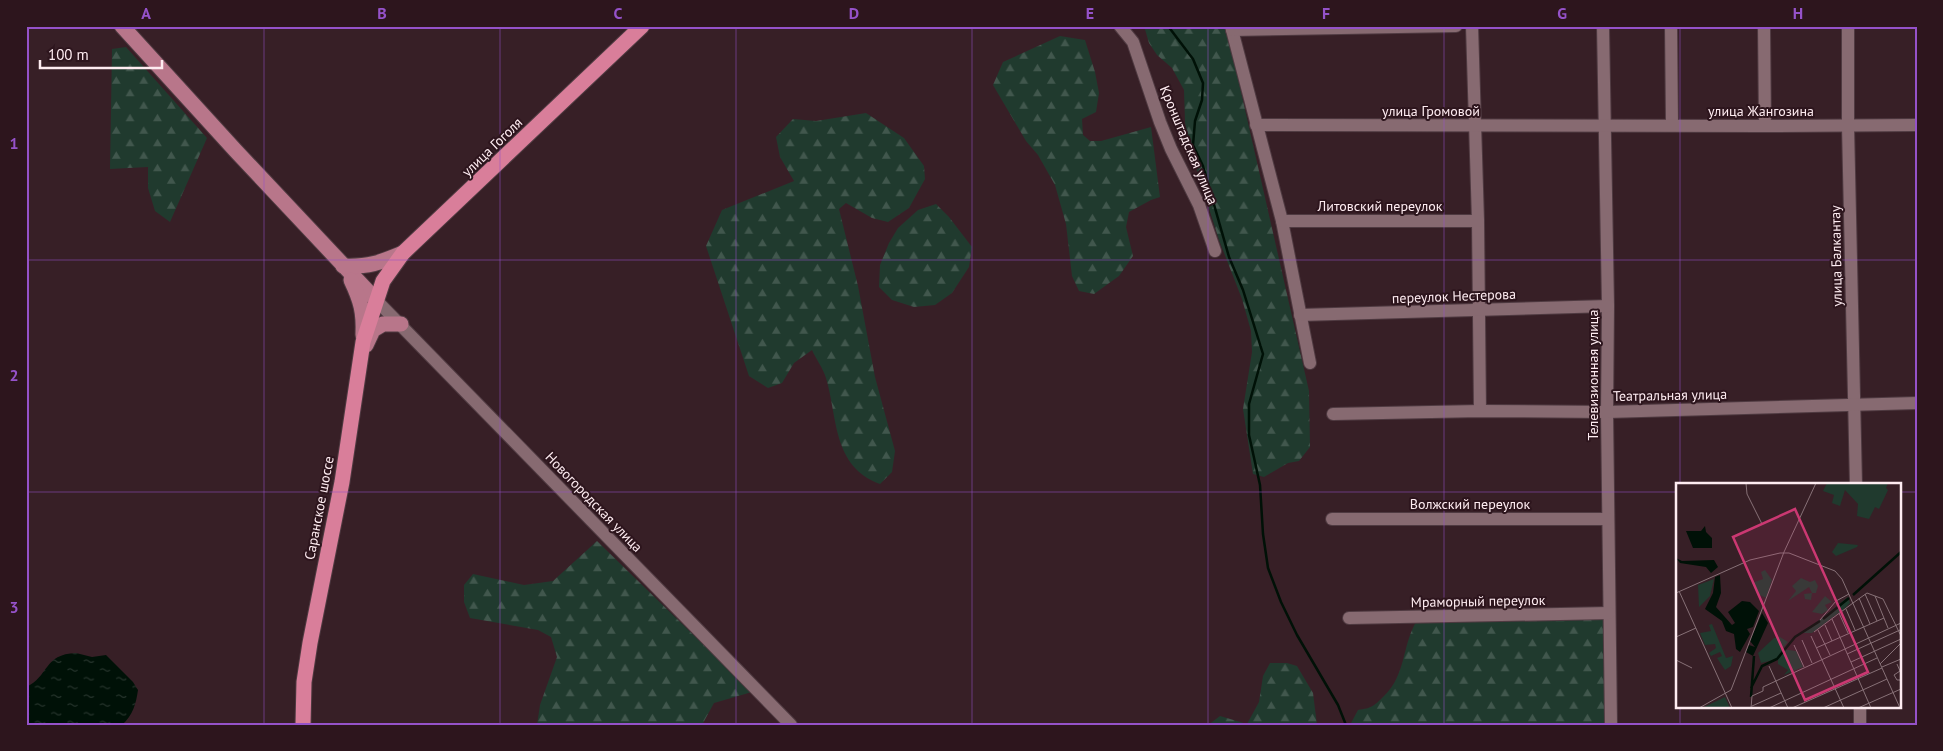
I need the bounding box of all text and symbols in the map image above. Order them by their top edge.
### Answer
text: A [141,3,151,23]
text: B [377,3,387,23]
text: C [614,3,623,23]
text: D [849,3,859,23]
text: E [1086,3,1094,23]
text: F [1322,3,1330,23]
text: G [1557,3,1567,23]
text: H [1793,3,1803,23]
scale bar [40,38,162,70]
text: 100 m [48,45,89,64]
street label: Кронштадская улица [1156,83,1222,207]
street label: улица Громовой [1382,102,1480,120]
street label: улица Жангозина [1708,102,1814,120]
street label: улица Гоголя [458,114,526,180]
text: 1 [9,133,19,153]
street label: Литовский переулок [1317,197,1443,215]
street label: улица Балкантау [1826,205,1846,307]
street label: переулок Нестерова [1392,285,1516,307]
street label: Телевизионная улица [1584,309,1602,440]
text: 2 [9,365,19,385]
street label: Театральная улица [1613,385,1727,405]
street label: Новогородская улица [542,448,646,556]
street label: Саранское шоссе [300,455,338,561]
inset map [1676,483,1900,708]
street label: Волжский переулок [1410,495,1531,513]
street label: Мраморный переулок [1411,591,1546,611]
text: 3 [9,597,19,617]

